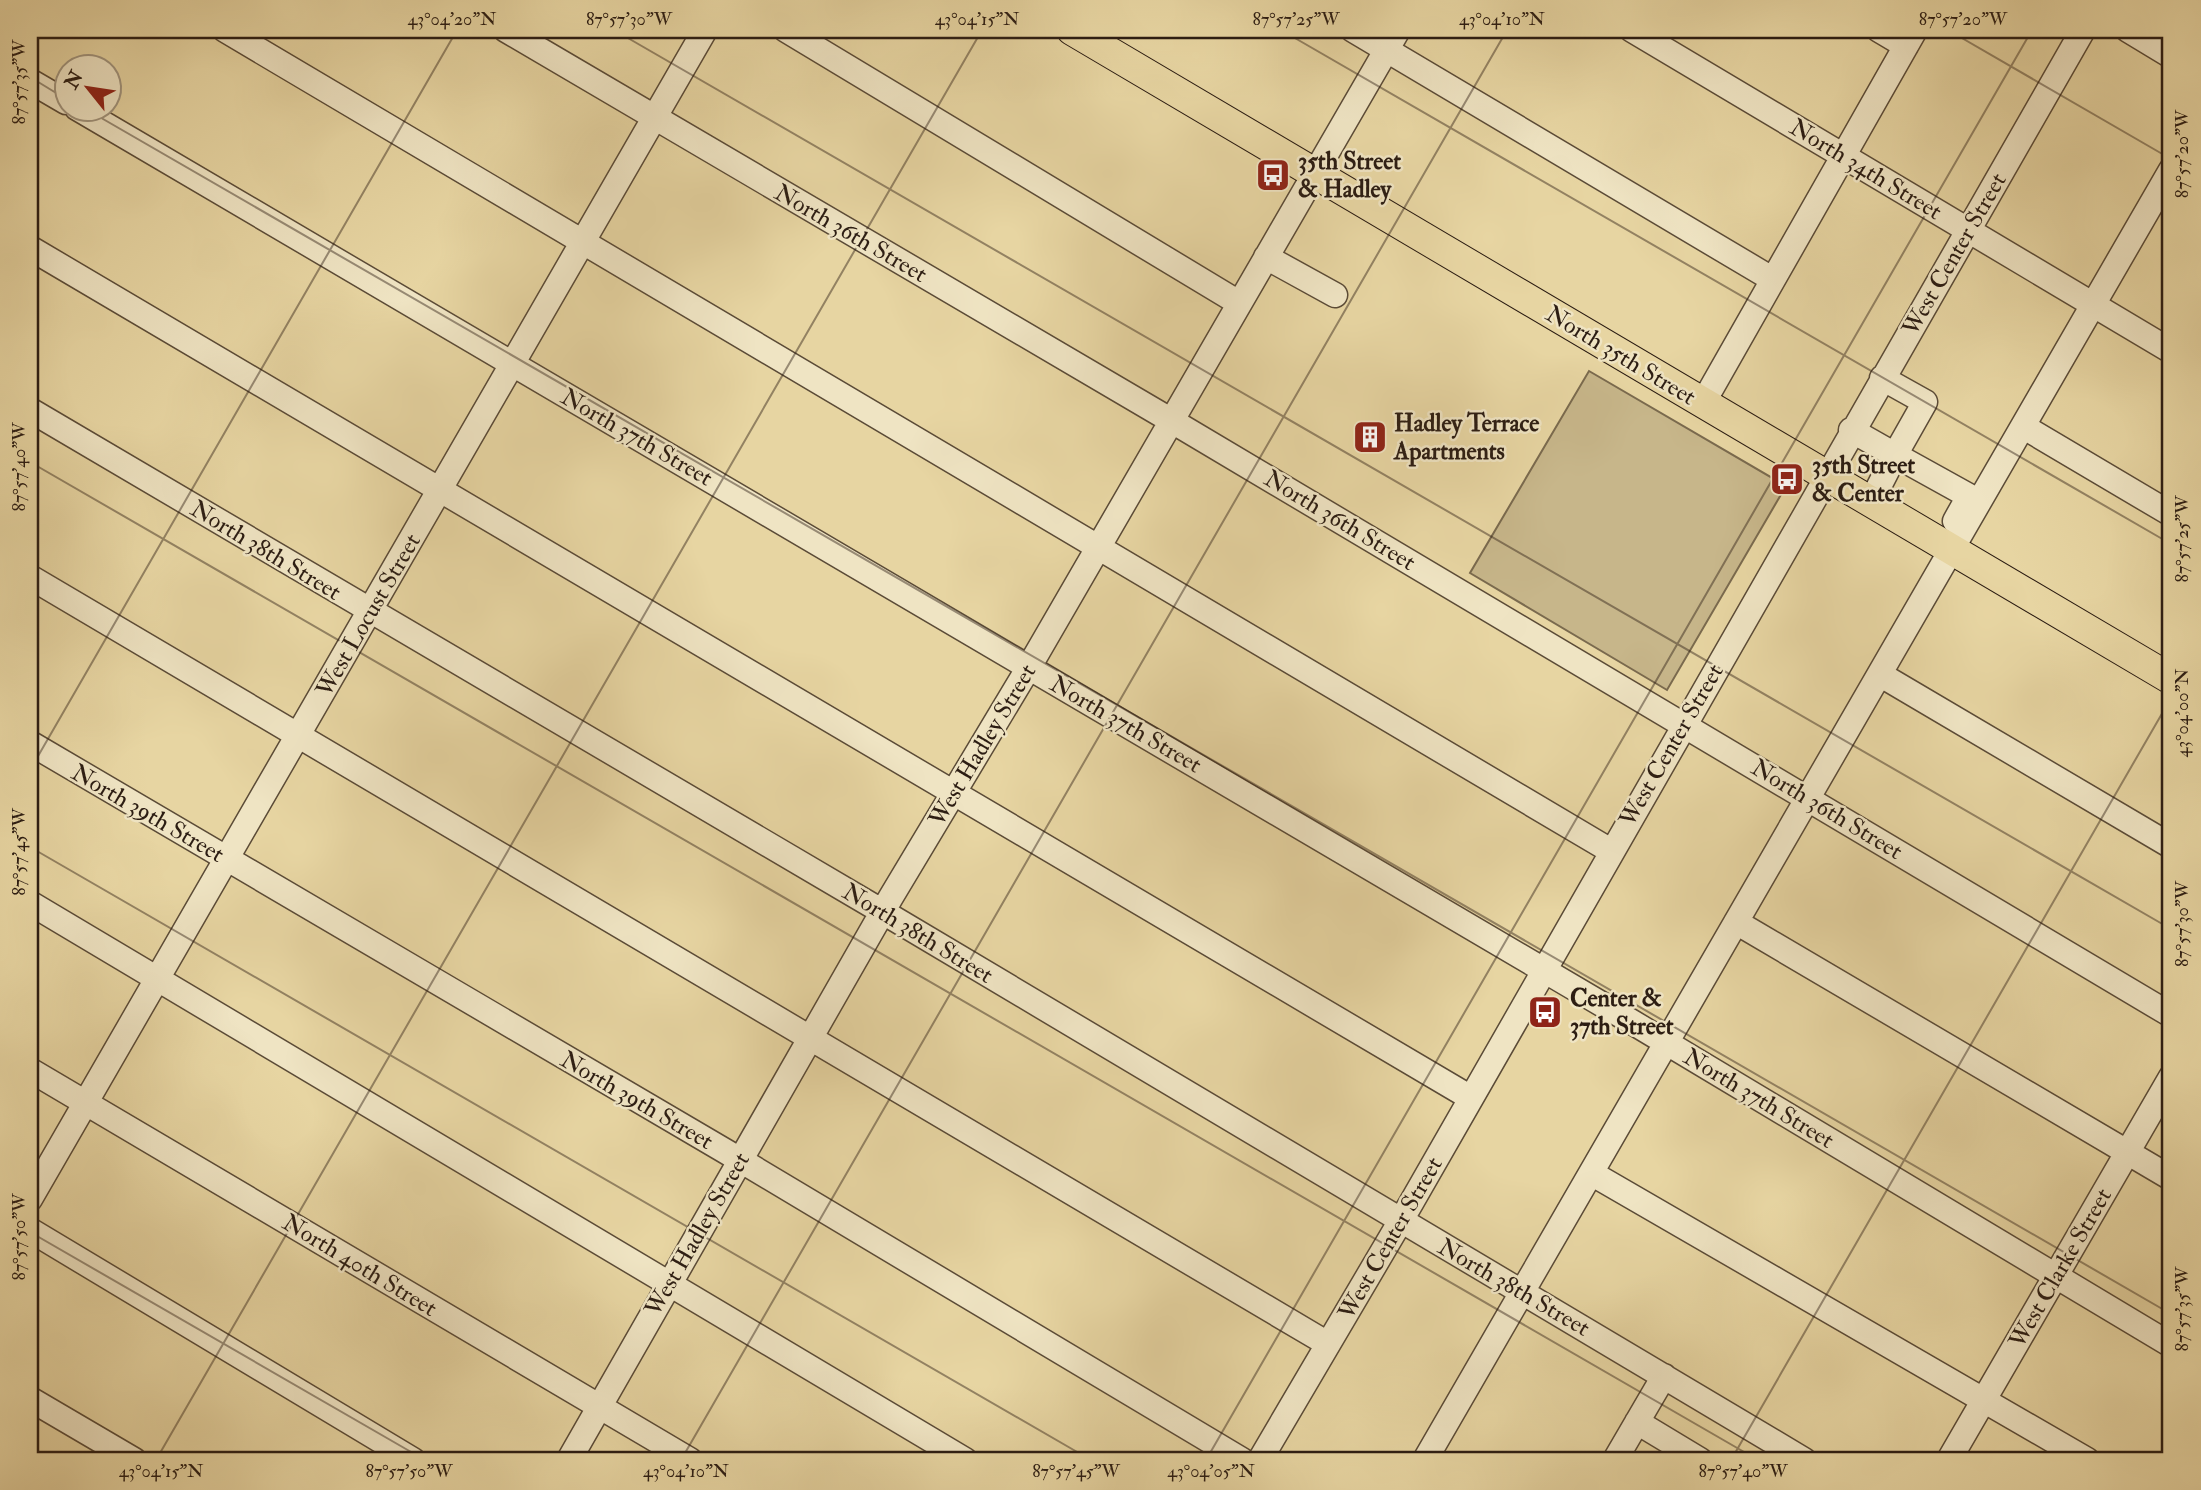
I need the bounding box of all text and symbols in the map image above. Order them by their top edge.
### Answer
text: 43°04'20"N [408,8,496,31]
text: 87°57'30"W [586,8,673,31]
text: 43°04'15"N [935,8,1019,31]
text: 87°57'25"W [1252,8,1340,31]
text: 43°04'10"N [1459,8,1545,31]
text: 87°57'20"W [1919,8,2008,31]
text: 87°57'35"W [8,39,31,124]
north arrow [52,52,122,122]
text: N [59,66,89,94]
text: 87°57'20"W [2171,109,2194,198]
street label: North 34th Street [1784,112,1948,227]
place label: 35th Street & Hadley [1298,146,1401,205]
bus stop icon: 35th Street & Hadley [1254,156,1292,194]
street label: West Center Street [1895,167,2014,342]
street label: North 36th Street [769,177,933,290]
street label: North 35th Street [1540,298,1702,413]
street label: North 37th Street [555,381,718,494]
place label: Hadley Terrace Apartments [1393,408,1539,467]
building icon: Hadley Terrace Apartments [1351,418,1389,456]
text: 87°57'40"W [8,422,31,511]
place label: 35th Street & Center [1812,450,1915,509]
bus stop icon: 35th Street & Center [1768,460,1806,498]
street label: North 36th Street [1258,463,1421,578]
street label: North 38th Street [185,493,347,608]
text: 87°57'25"W [2171,495,2194,583]
street label: West Locust Street [309,528,428,703]
street label: West Hadley Street [921,658,1043,833]
street label: West Center Street [1612,658,1731,833]
street label: North 37th Street [1044,668,1207,781]
text: 43°04'00"N [2171,669,2194,757]
street label: North 36th Street [1745,752,1908,867]
street label: North 39th Street [66,757,230,870]
text: 87°57'45"W [8,808,31,896]
street label: North 38th Street [837,876,999,991]
text: 87°57'30"W [2171,880,2194,967]
place label: Center & 37th Street [1570,983,1674,1042]
bus stop icon: Center & 37th Street [1526,993,1564,1031]
street label: North 37th Street [1678,1041,1840,1156]
street label: North 39th Street [555,1044,719,1157]
street label: West Hadley Street [637,1147,757,1323]
street label: West Center Street [1331,1151,1450,1326]
street label: West Clarke Street [2002,1182,2119,1355]
text: 87°57'50"W [8,1193,31,1281]
street label: North 40th Street [277,1207,443,1324]
street label: North 38th Street [1432,1231,1596,1344]
text: 87°57'35"W [2171,1266,2194,1351]
text: 43°04'15"N [119,1460,203,1483]
text: 87°57'50"W [365,1460,453,1483]
text: 43°04'10"N [643,1460,729,1483]
text: 87°57'45"W [1032,1460,1120,1483]
text: 43°04'05"N [1167,1460,1255,1483]
text: 87°57'40"W [1699,1460,1788,1483]

